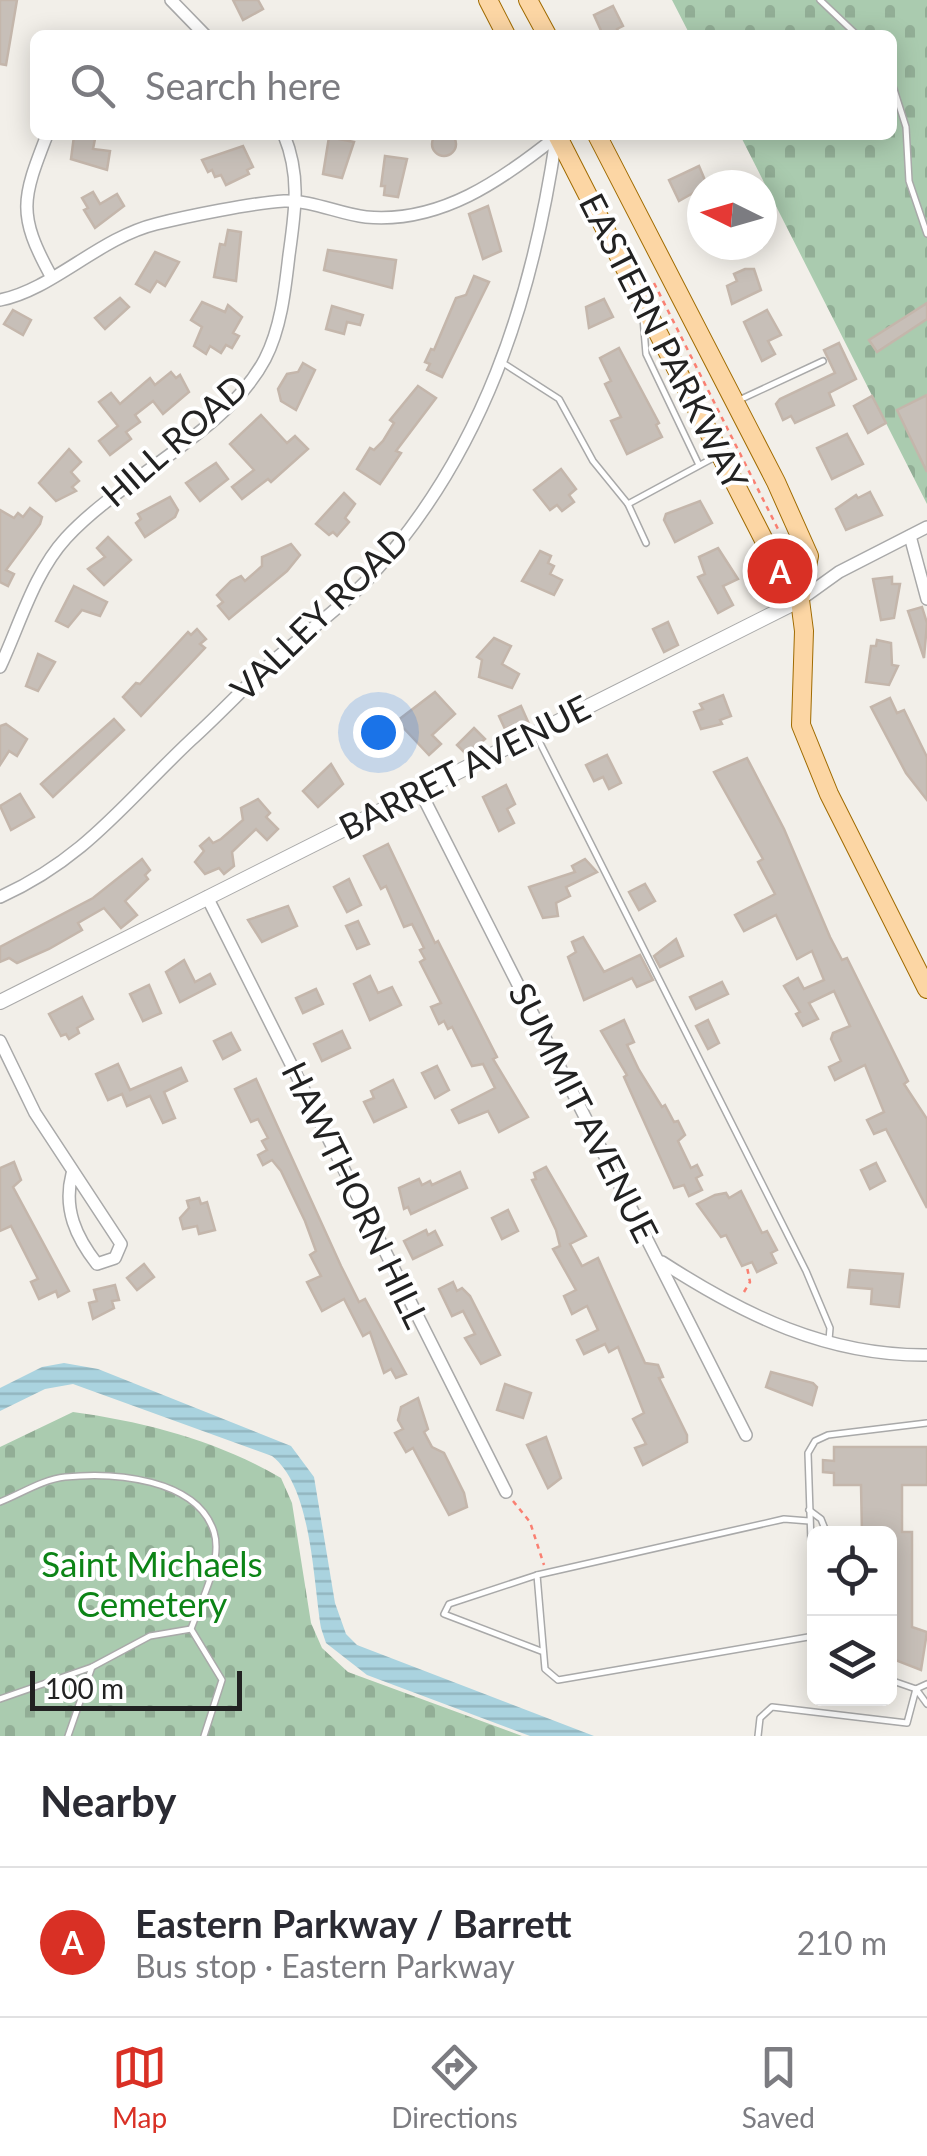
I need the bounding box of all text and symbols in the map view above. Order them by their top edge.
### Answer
search box [30,30,897,140]
icon: search [65,58,120,113]
text: Search here [145,62,341,108]
north arrow [687,170,777,260]
street label: EASTERN PARKWAY [572,186,758,497]
street label: HILL ROAD [92,365,255,514]
street label: VALLEY ROAD [221,518,416,709]
pin: A [748,534,812,608]
street label: BARRET AVENUE [332,685,597,848]
your location [353,707,404,758]
street label: SUMMIT AVENUE [501,975,668,1249]
street label: HAWTHORN HILL [274,1054,439,1334]
map controls [807,1526,897,1706]
button: locate [807,1526,897,1616]
park label: Saint Michaels Cemetery [41,1542,263,1624]
button: layers [807,1616,897,1706]
scale bar [30,1666,242,1710]
text: 100 m [45,1671,124,1705]
text: Nearby [40,1776,177,1826]
text: Eastern Parkway / Barrett [135,1900,571,1946]
text: A [61,1923,84,1962]
text: 210 m [797,1923,887,1962]
text: Bus stop · Eastern Parkway [135,1946,515,1985]
tab: Map [112,2040,167,2134]
tab: Directions [391,2040,518,2134]
tab: Saved [742,2040,815,2134]

